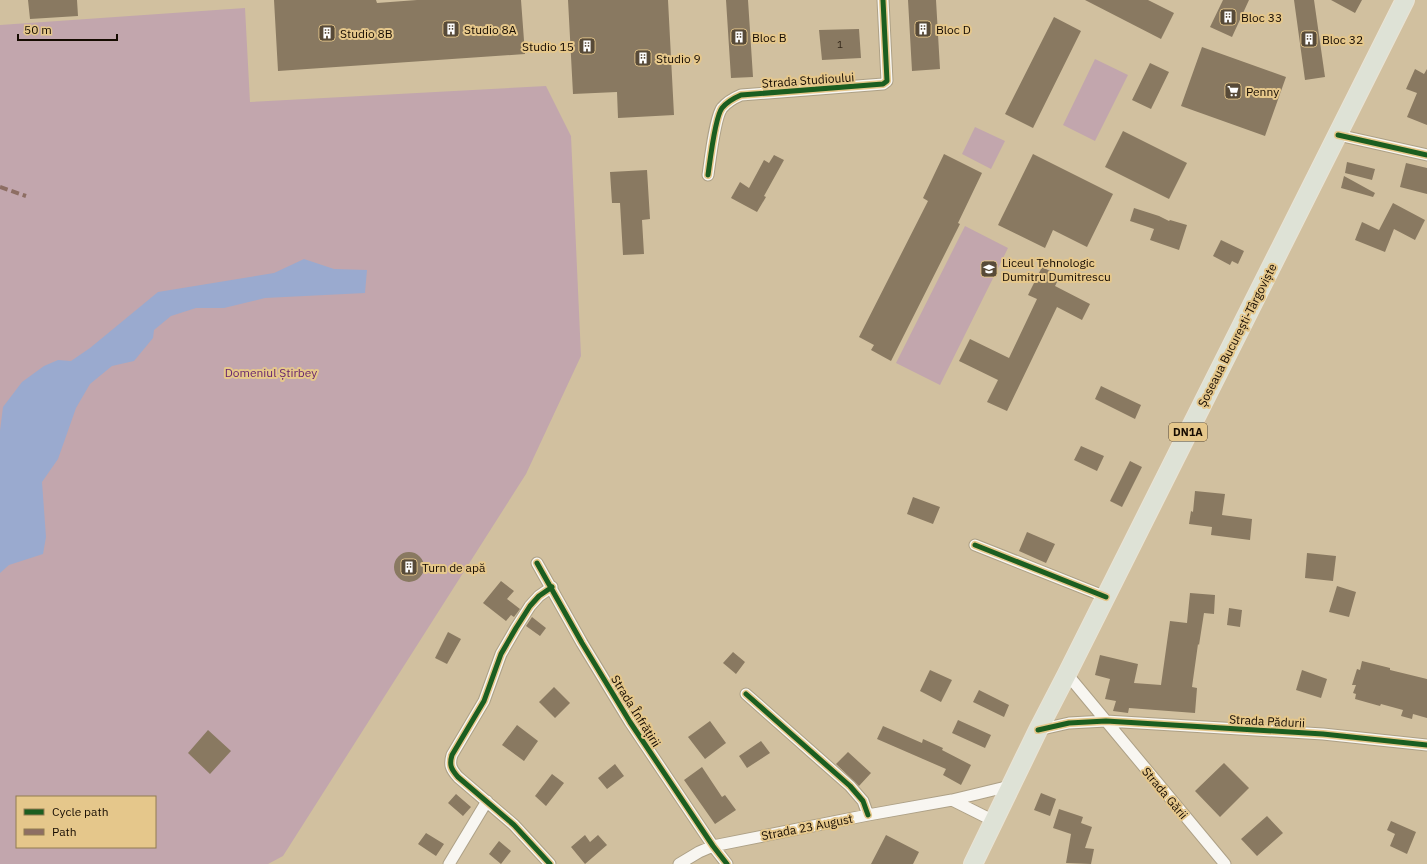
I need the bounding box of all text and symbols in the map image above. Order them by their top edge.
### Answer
building icon: Bloc 33 [1218,7,1238,27]
place label: Bloc 33 [1241,10,1282,25]
scale bar [18,16,117,42]
building icon: Studio 8A [441,19,461,39]
building icon: Bloc D [913,19,933,39]
text: 50 m [24,22,52,37]
place label: Studio 8A [464,22,517,37]
place label: Bloc D [936,22,971,37]
building icon: Studio 8B [317,23,337,43]
place label: Studio 8B [340,26,393,41]
building icon: Bloc B [729,27,749,47]
building icon: Bloc 32 [1299,29,1319,49]
place label: Bloc B [752,30,787,45]
place label: Bloc 32 [1322,32,1363,47]
building icon: Studio 15 [577,36,597,56]
house number: 1 [837,38,843,51]
place label: Studio 15 [522,39,574,54]
building icon: Studio 9 [633,48,653,68]
place label: Studio 9 [656,51,701,66]
street label: Strada Studioului [761,69,855,91]
supermarket icon: Penny [1223,81,1243,101]
place label: Penny [1246,84,1279,99]
place label: Liceul Tehnologic Dumitru Dumitrescu [1002,255,1111,284]
school or university icon: Liceul Tehnologic Dumitru Dumitrescu [979,259,999,279]
street label: Șoseaua București-Târgoviște [1194,260,1280,409]
park label: Domeniul Știrbey [225,365,317,380]
road number: DN1A [1169,423,1207,441]
building icon: Turn de apă [399,557,419,577]
place label: Turn de apă [422,560,486,575]
street label: Strada Înfrățirii [608,672,664,750]
street label: Strada Pădurii [1229,712,1305,730]
street label: Strada Gării [1139,764,1191,822]
legend [16,796,156,848]
text: Cycle path [52,804,109,819]
street label: Strada 23 August [760,811,854,843]
text: Path [52,824,77,839]

